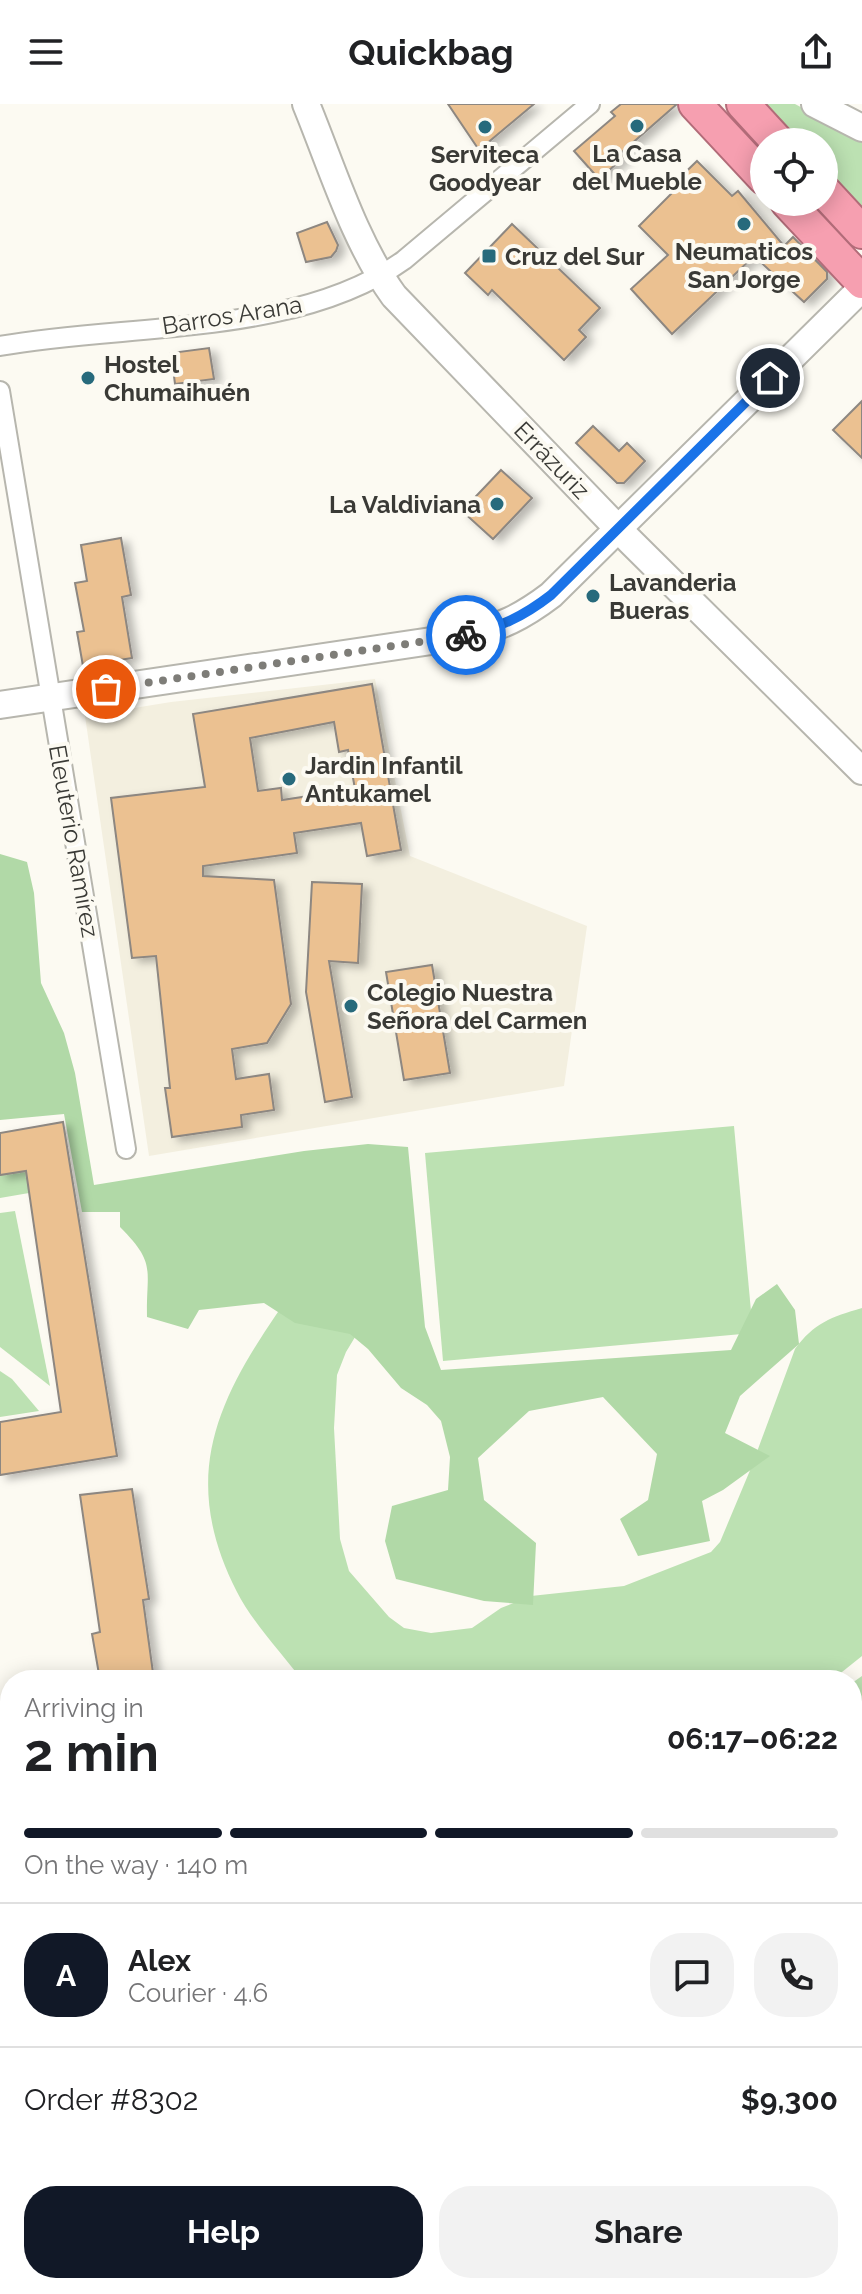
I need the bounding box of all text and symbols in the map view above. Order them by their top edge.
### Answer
icon: menu [24,30,68,74]
icon: share [794,30,838,74]
text: Quickbag [348,31,514,73]
marker: La Casa del Mueble [628,117,646,135]
marker: Serviteca Goodyear [476,118,494,136]
map controls [750,128,838,216]
button: locate [750,128,838,216]
place label: La Casa del Mueble [572,139,702,196]
place label: Serviteca Goodyear [429,140,541,197]
marker: Neumaticos San Jorge [735,215,753,233]
place label: Neumaticos San Jorge [675,237,813,294]
place label: Cruz del Sur [505,242,645,271]
marker: Cruz del Sur [480,247,498,265]
street label: Barros Arana [160,290,304,340]
pin [736,344,804,412]
place label: Hostel Chumaihuén [104,350,250,407]
icon: home [748,356,792,400]
marker: Hostel Chumaihuén [79,369,97,387]
street label: Errázuriz [508,415,596,505]
place label: La Valdiviana [329,490,481,519]
marker: La Valdiviana [488,495,506,513]
place label: Lavanderia Bueras [609,568,737,625]
marker: Lavanderia Bueras [584,587,602,605]
courier [426,595,506,675]
icon: bike [444,613,488,657]
pin [72,655,140,723]
icon: bag [84,667,128,711]
street label: Eleuterio Ramírez [43,742,105,940]
place label: Jardin Infantil Antukamel [305,751,463,808]
marker: Jardin Infantil Antukamel [280,770,298,788]
place label: Colegio Nuestra Señora del Carmen [367,978,587,1035]
marker: Colegio Nuestra Señora del Carmen [342,997,360,1015]
text: Arriving in [24,1693,144,1723]
text: 06:17–06:22 [667,1721,838,1756]
text: 2 min [24,1722,159,1783]
text: On the way · 140 m [24,1850,248,1880]
button: chat [650,1933,734,2017]
button: phone [754,1933,838,2017]
text: Alex [128,1943,191,1978]
text: A [56,1958,76,1993]
text: Courier · 4.6 [128,1978,268,2008]
text: Order #8302 [24,2082,199,2117]
text: $9,300 [741,2082,838,2117]
button: Help [24,2186,423,2278]
button: Share [439,2186,838,2278]

